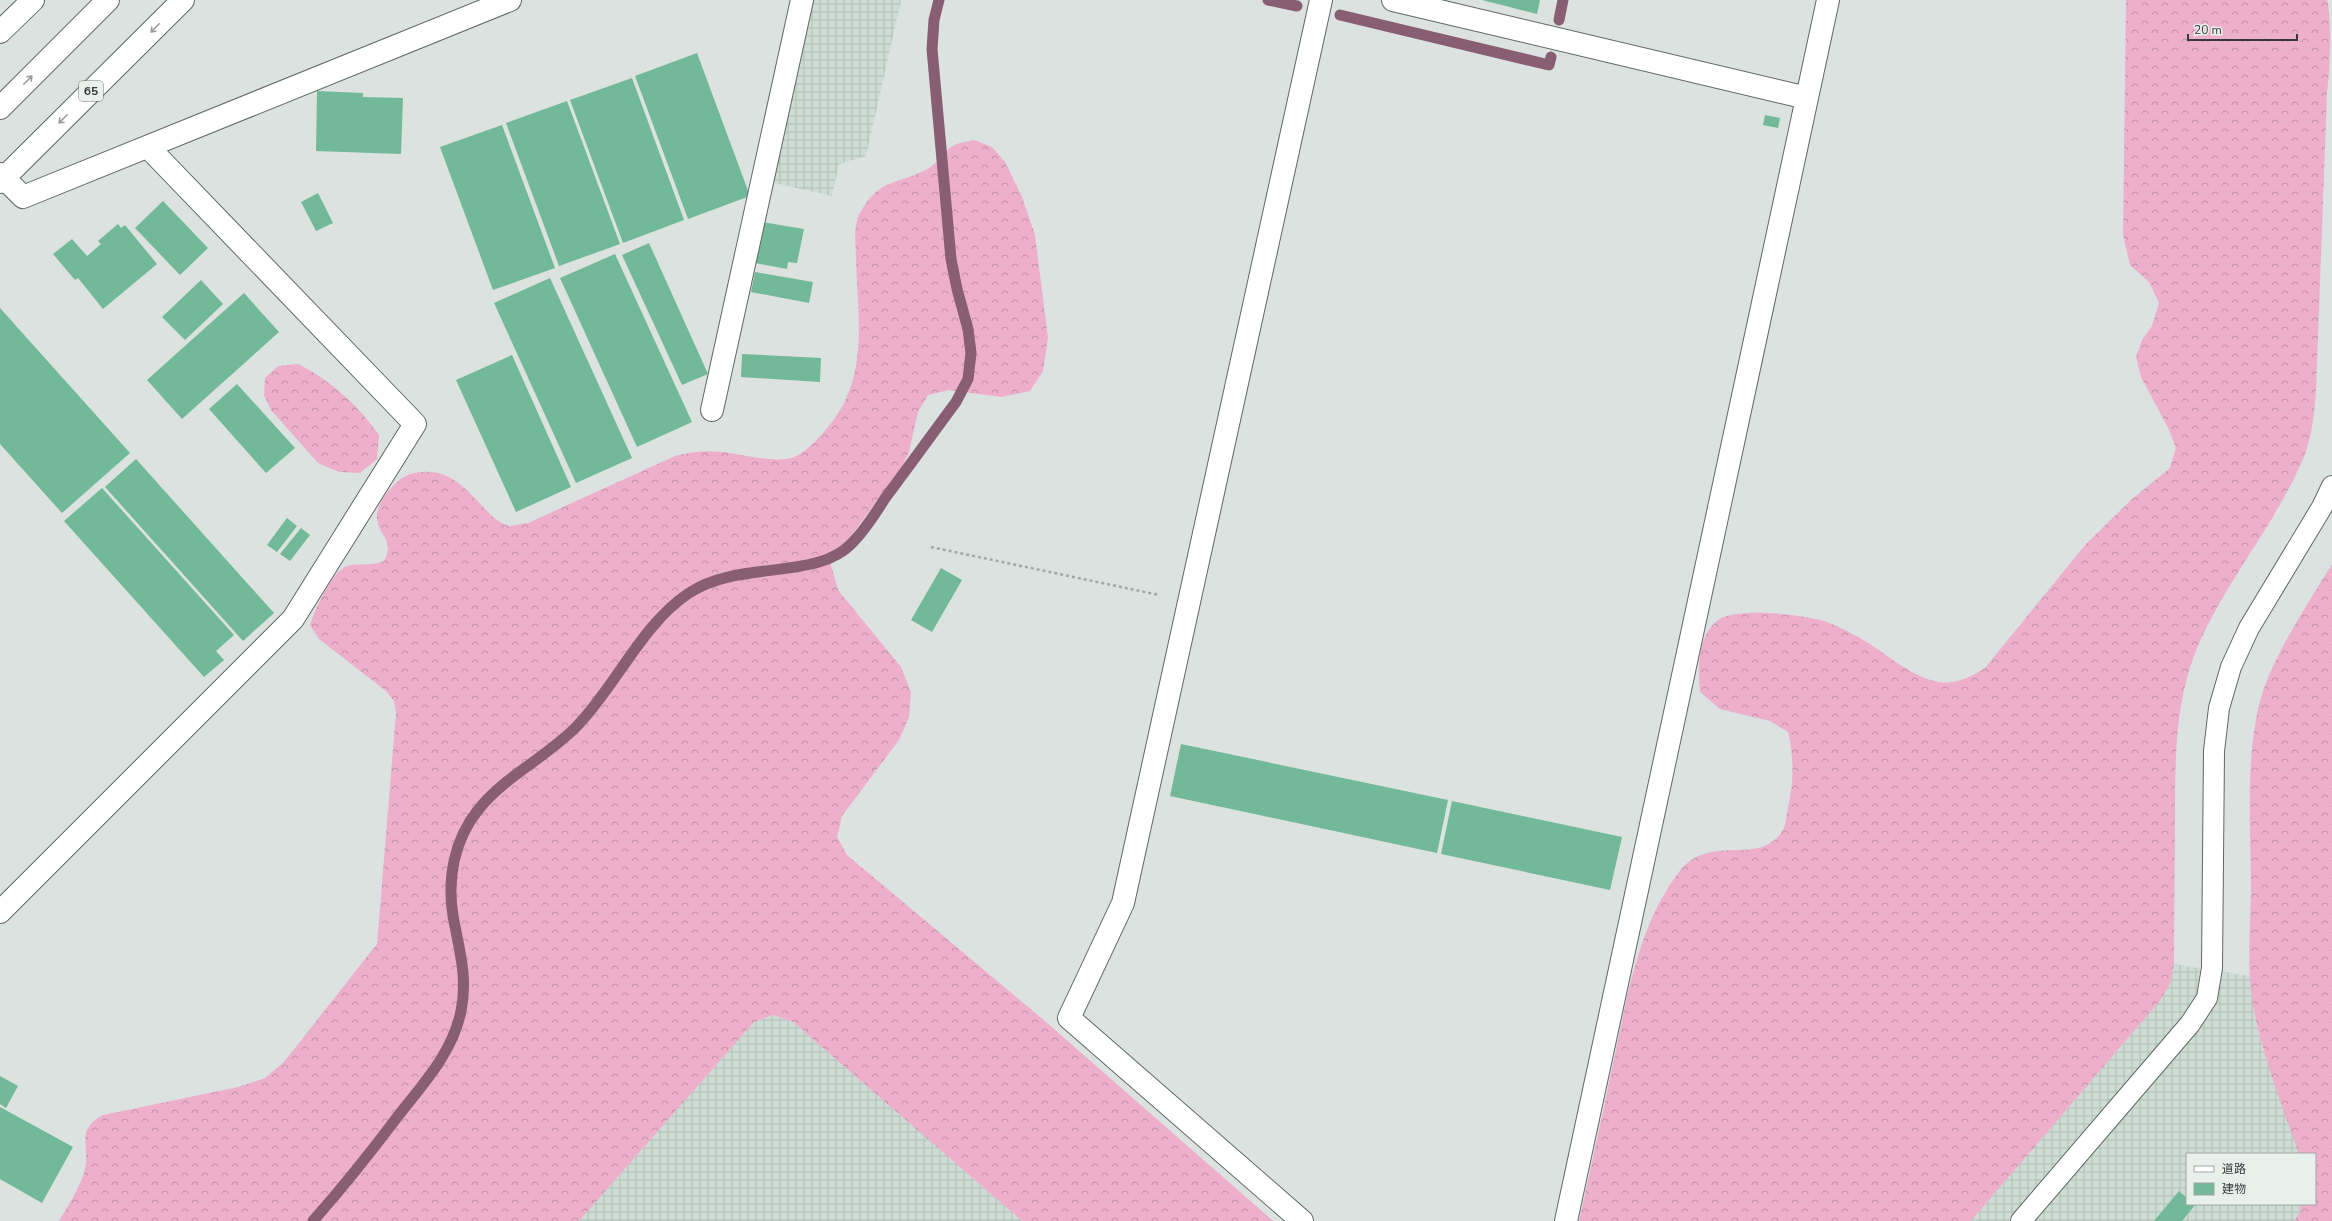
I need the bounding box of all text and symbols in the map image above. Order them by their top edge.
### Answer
scale bar [2188,16,2297,42]
text: 20 m [2194,22,2222,38]
one-way arrow [150,23,160,32]
one-way arrow [23,75,33,85]
road number: 65 [79,81,103,101]
one-way arrow [58,114,68,124]
legend [2186,1153,2316,1205]
text: 道路 [2222,1161,2246,1177]
text: 建物 [2222,1181,2246,1197]

